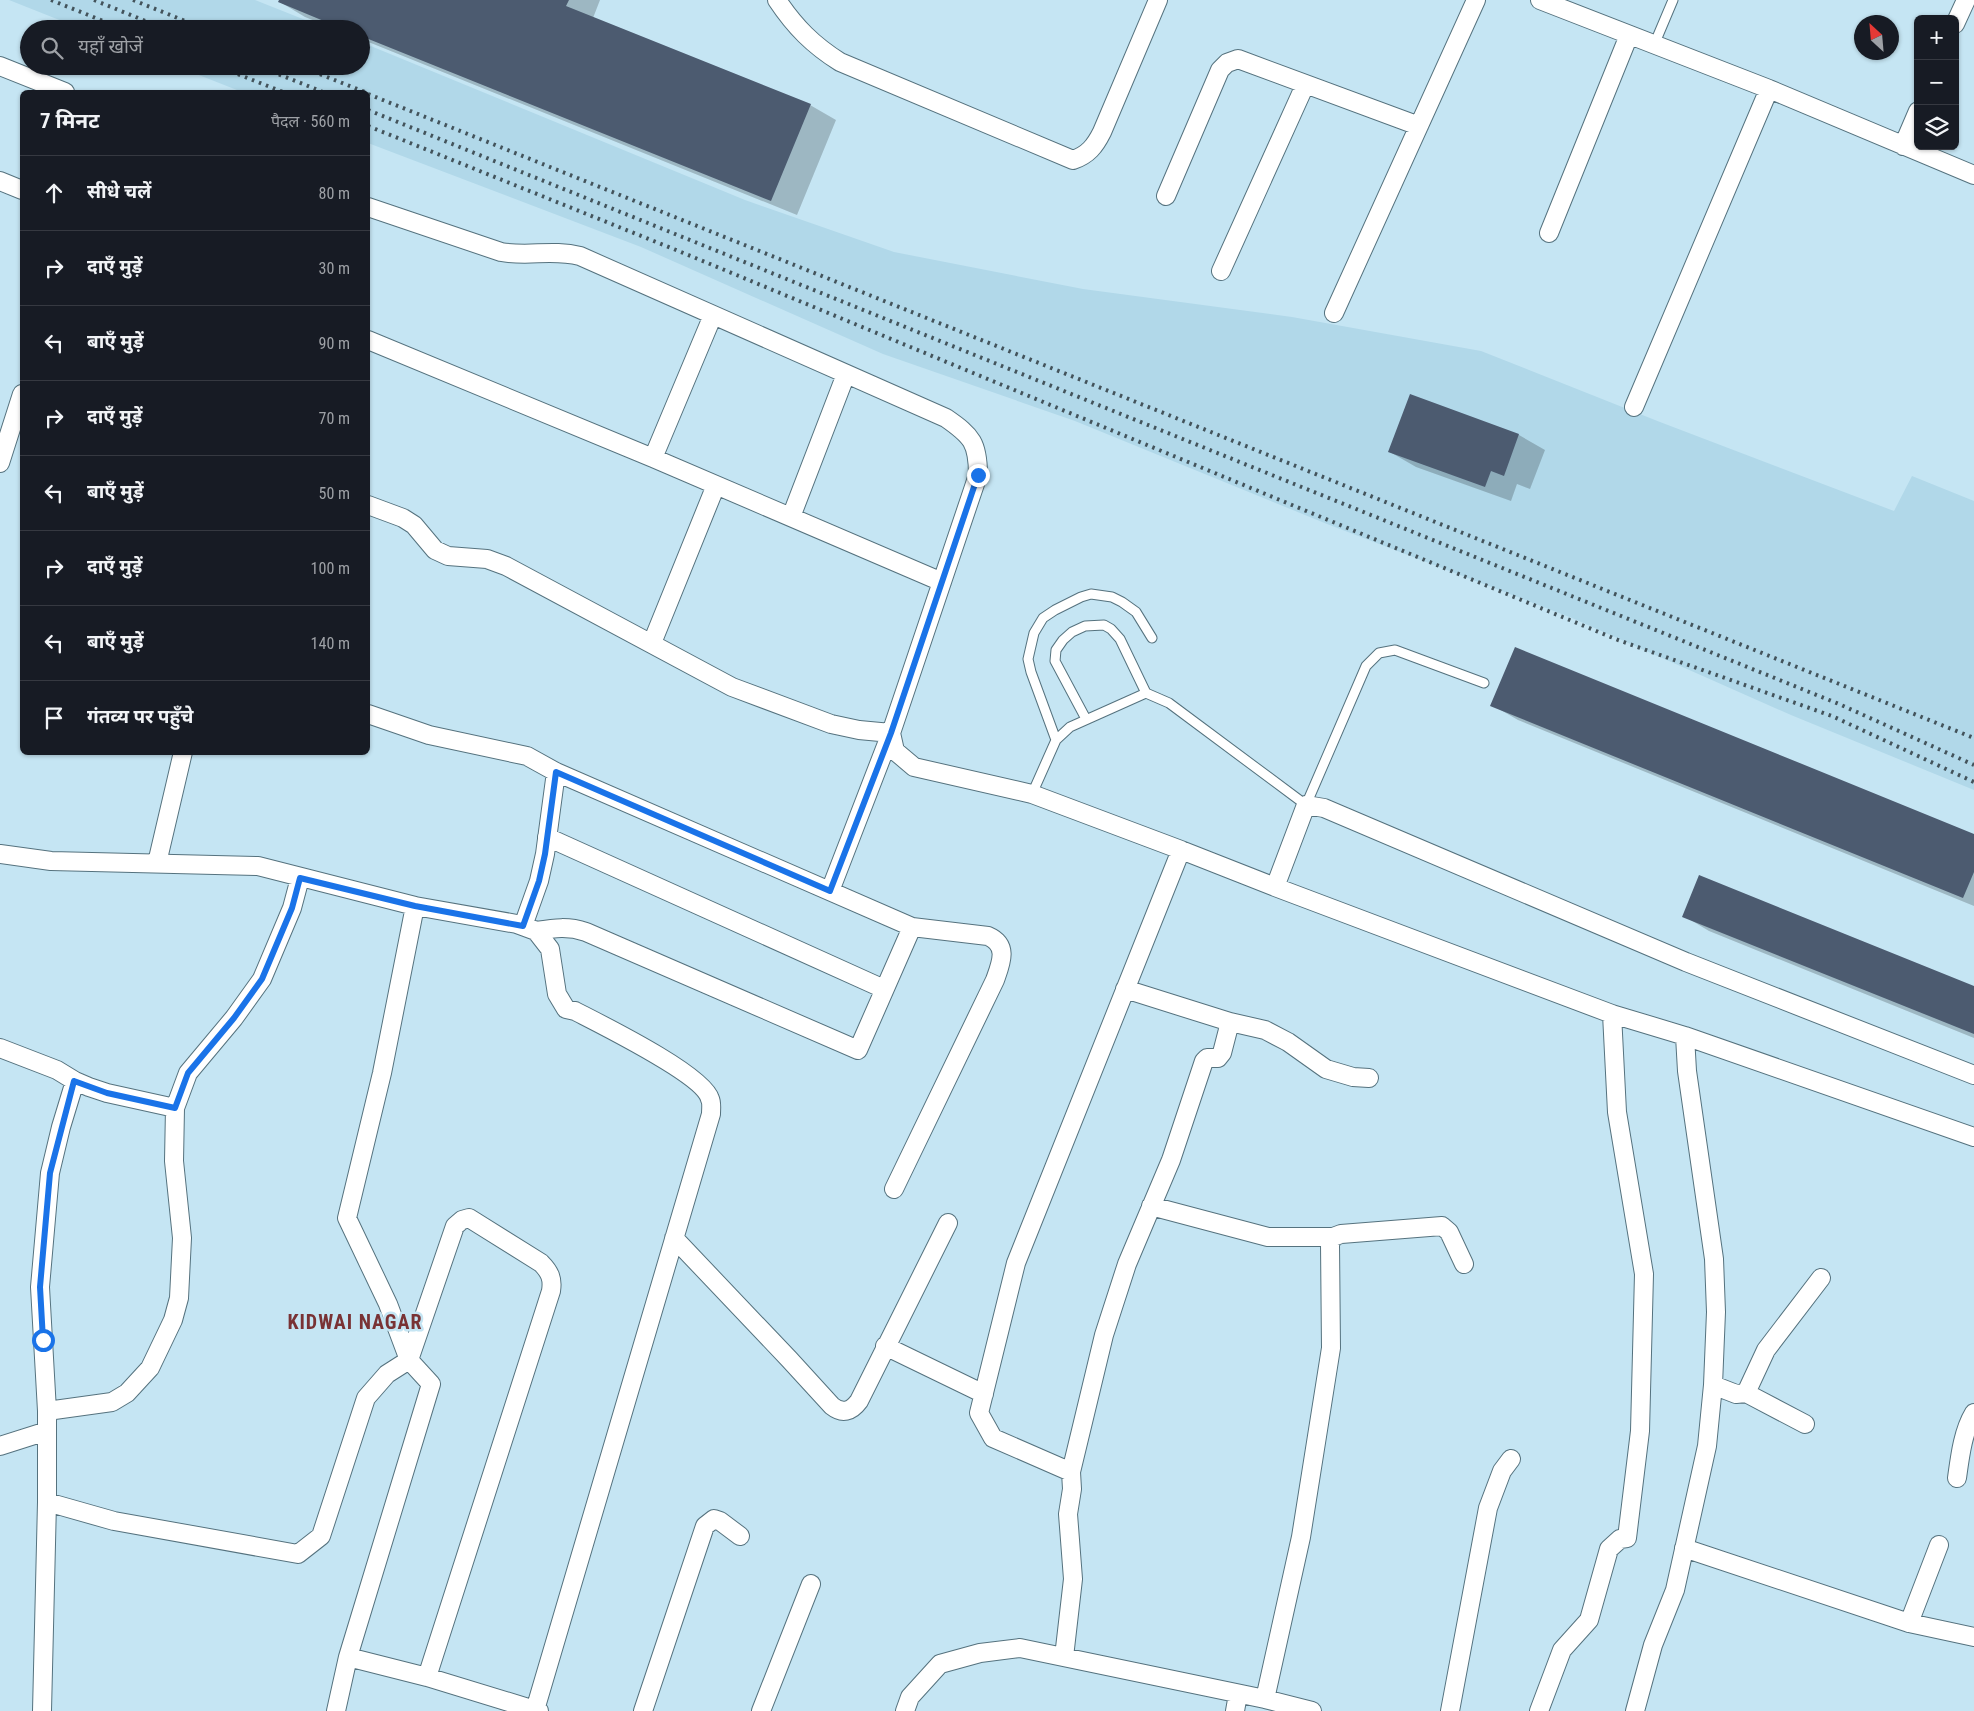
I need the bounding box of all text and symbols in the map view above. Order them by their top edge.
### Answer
north arrow [1854,15,1899,60]
map controls [1914,15,1959,150]
button: + [1914,15,1959,60]
search box [20,20,370,75]
icon: search [38,34,66,62]
text: यहाँ खोजें [78,35,143,58]
button: − [1914,60,1959,105]
button: layers [1914,105,1959,150]
text: 7 मिनट [40,109,100,133]
text: पैदल · 560 m [271,112,350,131]
icon: ahead [40,179,68,207]
text: सीधे चलें [87,180,151,203]
text: 80 m [318,184,350,203]
icon: right [40,254,68,282]
text: दाएँ मुड़ें [87,255,142,278]
text: 30 m [318,259,350,278]
icon: left [40,329,68,357]
text: बाएँ मुड़ें [87,330,143,353]
text: 90 m [318,334,350,353]
icon: right [40,404,68,432]
text: दाएँ मुड़ें [87,405,142,428]
text: 70 m [318,409,350,428]
route end [967,464,990,487]
icon: left [40,479,68,507]
text: बाएँ मुड़ें [87,480,143,503]
text: 50 m [318,484,350,503]
icon: right [40,554,68,582]
text: दाएँ मुड़ें [87,555,142,578]
text: 100 m [311,559,350,578]
icon: left [40,629,68,657]
text: बाएँ मुड़ें [87,630,143,653]
text: 140 m [311,634,350,653]
icon: arrive [40,704,68,732]
text: गंतव्य पर पहुँचे [87,705,193,728]
district label: KIDWAI NAGAR [287,1310,423,1334]
route start [32,1329,55,1352]

